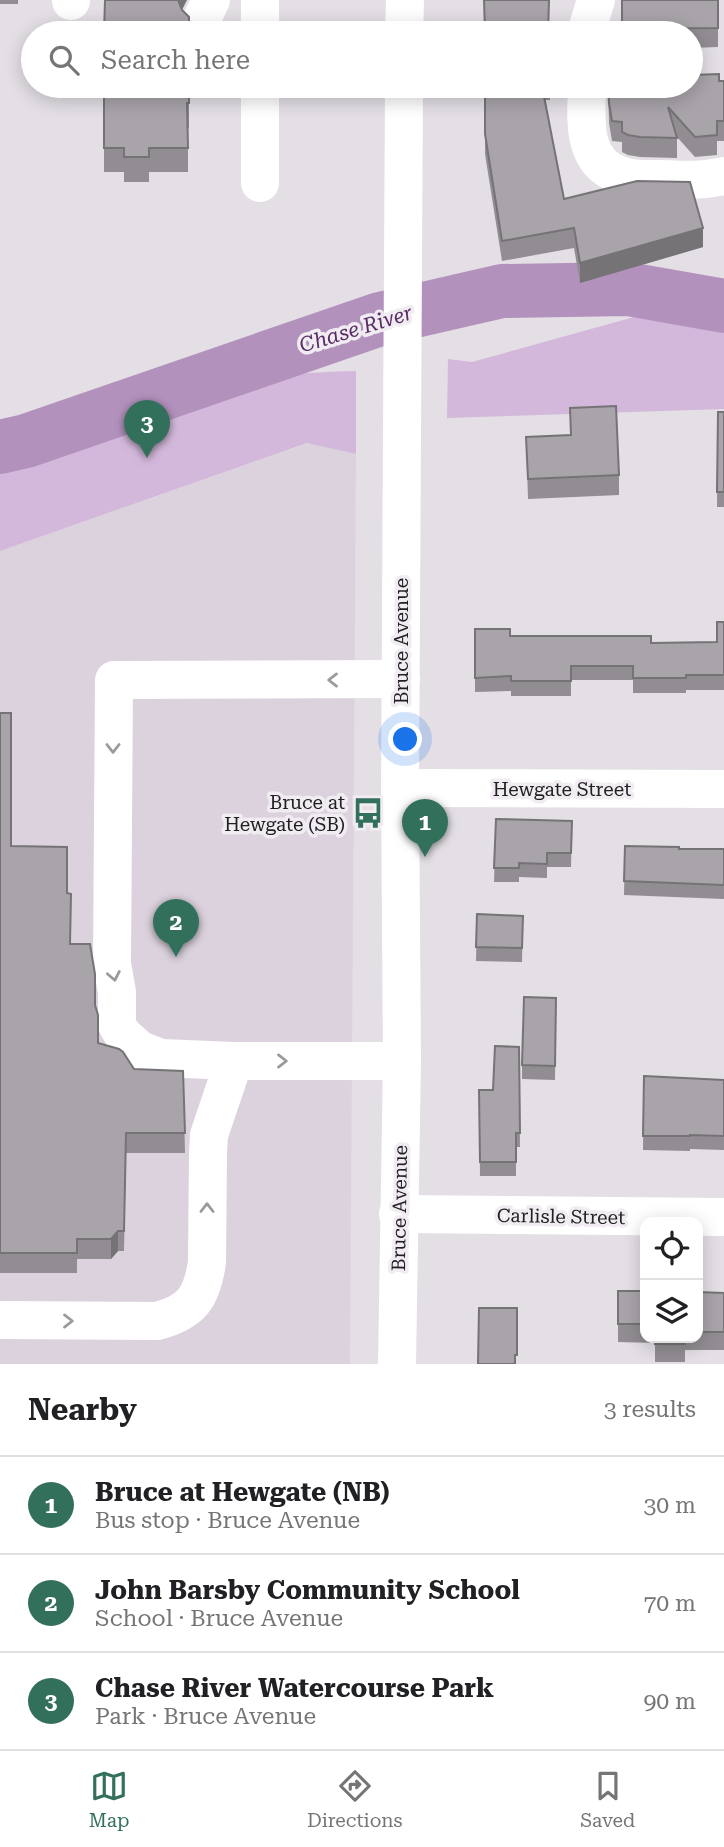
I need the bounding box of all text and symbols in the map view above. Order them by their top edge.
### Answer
search box [21,21,703,98]
icon: search [45,41,83,79]
text: Search here [101,45,250,75]
water label: Chase River [297,300,416,358]
pin: 3 [124,400,170,458]
street label: Bruce Avenue [390,578,413,704]
one-way arrow [327,672,337,688]
your location [388,722,422,756]
one-way arrow [105,743,121,754]
street label: Hewgate Street [493,778,631,801]
place label: Bruce at Hewgate (SB) [224,791,345,836]
bus stop icon: Bruce at Hewgate (SB) [351,796,385,830]
pin: 1 [402,799,448,857]
pin: 2 [153,899,199,957]
one-way arrow [106,970,121,981]
one-way arrow [277,1053,288,1069]
street label: Bruce Avenue [387,1145,412,1271]
one-way arrow [199,1202,215,1213]
street label: Carlisle Street [497,1204,625,1229]
map controls [640,1217,703,1343]
button: locate [640,1217,703,1280]
button: layers [640,1280,703,1343]
one-way arrow [63,1313,74,1329]
text: Nearby [28,1392,137,1427]
text: 3 results [604,1396,696,1423]
text: Bruce at Hewgate (NB) [95,1477,390,1507]
text: 1 [45,1492,57,1519]
text: 30 m [643,1492,696,1519]
text: Bus stop · Bruce Avenue [95,1507,360,1534]
text: John Barsby Community School [95,1575,520,1605]
text: 2 [45,1590,57,1617]
text: 70 m [643,1590,696,1617]
text: School · Bruce Avenue [95,1605,343,1632]
text: Chase River Watercourse Park [95,1673,494,1703]
text: 3 [45,1688,57,1715]
text: 90 m [643,1688,696,1715]
text: Park · Bruce Avenue [95,1703,316,1730]
tab: Map [89,1767,129,1832]
tab: Directions [307,1767,403,1832]
tab: Saved [580,1767,635,1832]

